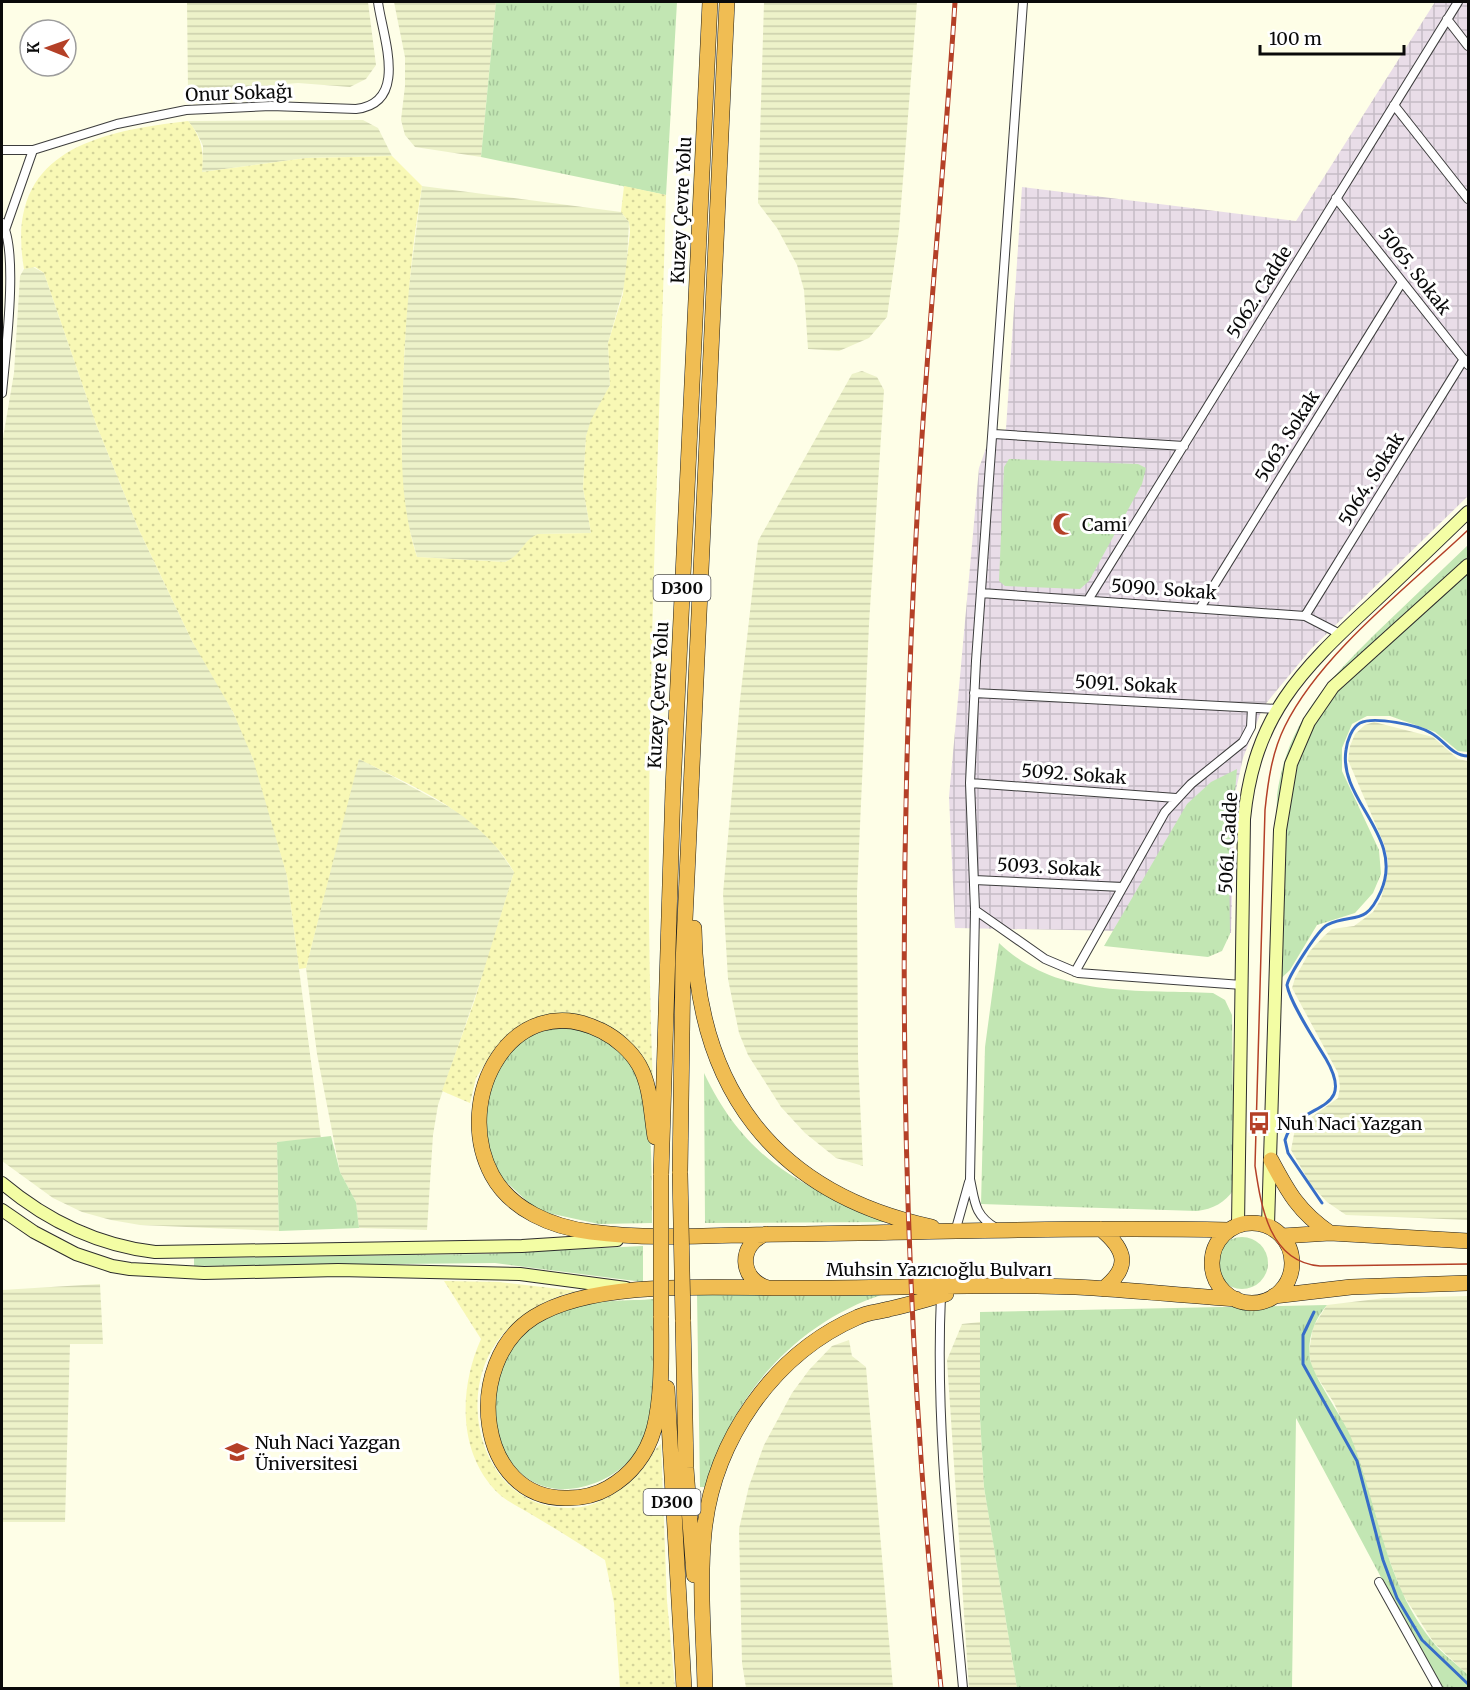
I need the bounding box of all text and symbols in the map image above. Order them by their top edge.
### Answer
north arrow [18,18,78,78]
scale bar [1260,18,1404,56]
text: 100 m [1269,27,1322,50]
text: K [23,42,43,54]
street label: Onur Sokağı [185,80,293,106]
street label: Kuzey Çevre Yolu [666,136,696,284]
street label: 5065. Sokak [1374,223,1456,320]
street label: 5062. Cadde [1222,242,1296,342]
street label: 5063. Sokak [1250,385,1325,486]
street label: 5064. Sokak [1333,428,1409,530]
mosque icon: Cami [1051,511,1077,537]
place label: Cami [1082,513,1127,536]
street label: 5090. Sokak [1110,574,1218,604]
road number: D300 [654,575,710,601]
street label: Kuzey Çevre Yolu [643,621,673,769]
street label: 5091. Sokak [1074,670,1178,698]
street label: 5092. Sokak [1021,759,1128,789]
street label: 5061. Cadde [1214,792,1242,894]
street label: 5093. Sokak [996,853,1102,881]
bus stop icon: Nuh Naci Yazgan [1246,1110,1272,1136]
place label: Nuh Naci Yazgan [1277,1112,1423,1135]
street label: Muhsin Yazıcıoğlu Bulvarı [826,1258,1052,1281]
place label: Nuh Naci Yazgan Üniversitesi [255,1431,401,1475]
school or university icon: Nuh Naci Yazgan Üniversitesi [224,1439,250,1465]
road number: D300 [644,1489,700,1515]

